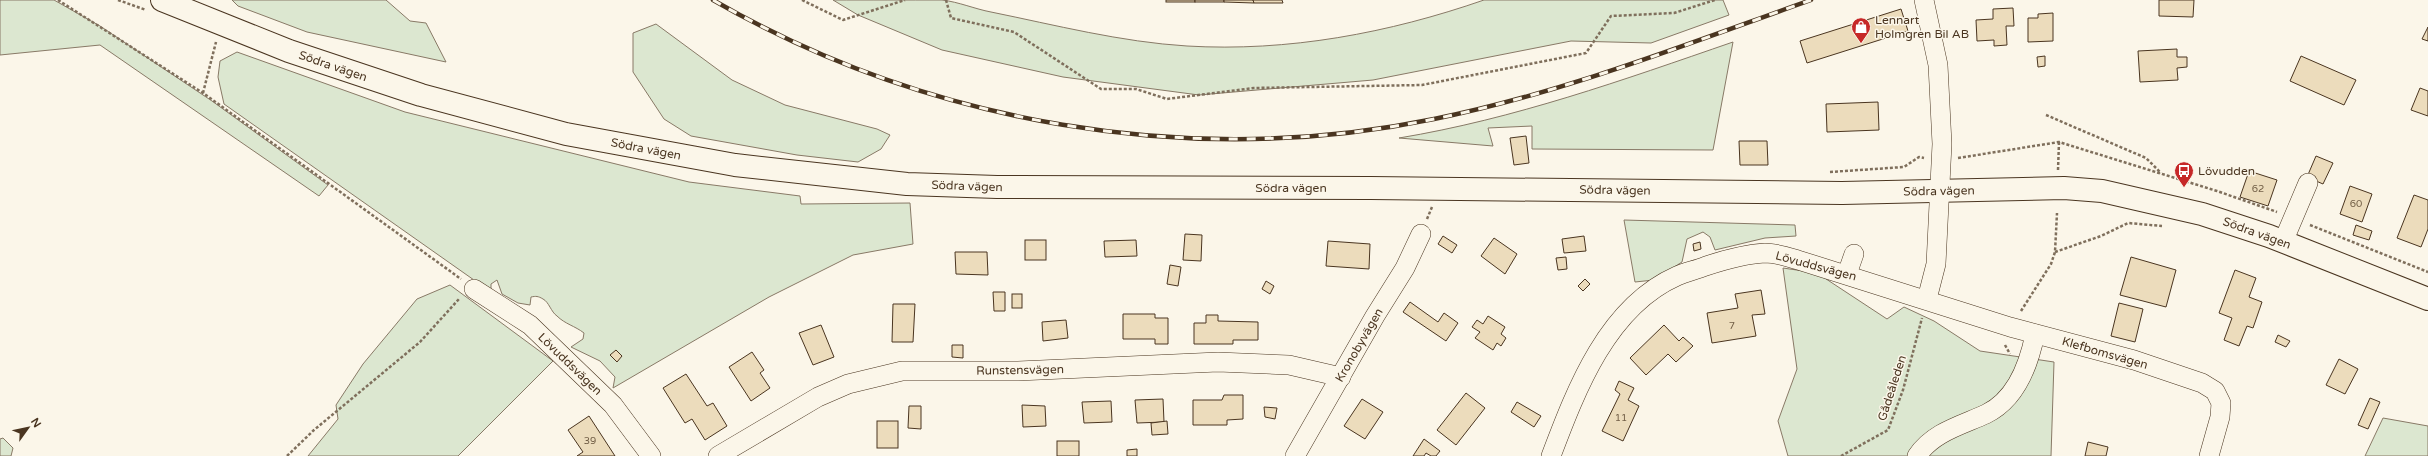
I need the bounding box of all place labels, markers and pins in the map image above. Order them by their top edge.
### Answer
place label: Lennart Holmgren Bil AB [1875,13,1969,41]
shop icon: Lennart Holmgren Bil AB [1850,16,1872,44]
bus stop icon: Lövudden [2173,160,2195,188]
place label: Lövudden [2198,164,2255,178]

